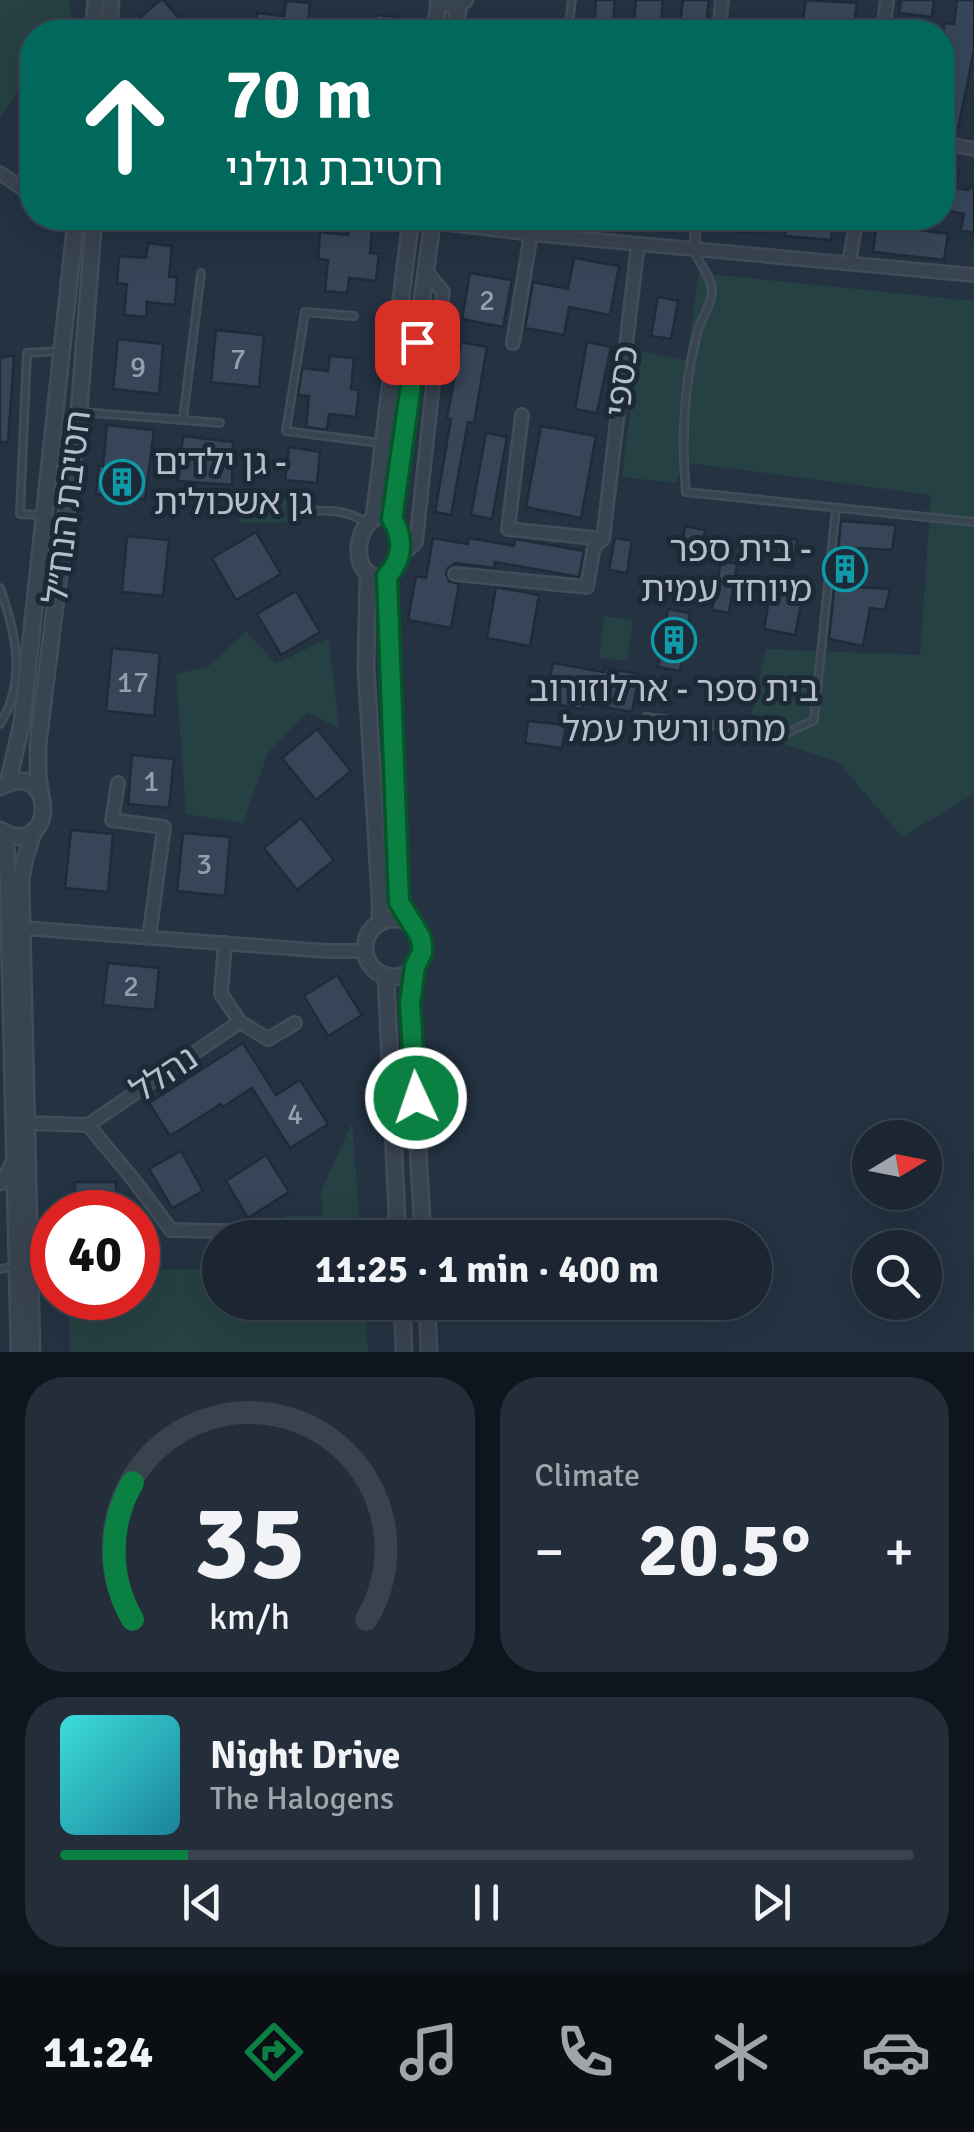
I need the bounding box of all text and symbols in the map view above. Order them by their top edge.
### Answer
text: 70 m [225,51,373,137]
icon: ahead [60,60,190,190]
text: חטיבת גולני [225,143,444,198]
house number: 2 [479,282,495,319]
pin [375,300,460,385]
icon: arrive [390,315,445,370]
house number: 7 [230,341,246,378]
street label: כספי [596,343,648,419]
house number: 9 [130,349,146,386]
street label: חטיבת הנח״ל [34,408,100,606]
place label: גן ילדים - גן אשכולית [154,441,313,524]
building icon: גן ילדים - גן אשכולית [99,459,145,505]
place label: בית ספר - מיוחד עמית [641,528,812,611]
building icon: בית ספר - מיוחד עמית [822,546,868,592]
building icon: בית ספר - ארלוזורוב מחט ורשת עמל [651,617,697,663]
house number: 17 [117,664,149,701]
place label: בית ספר - ארלוזורוב מחט ורשת עמל [529,668,819,751]
house number: 1 [143,763,159,800]
house number: 3 [196,846,212,883]
house number: 2 [123,968,139,1005]
street label: נהלל [122,1036,206,1112]
position arrow [364,1046,468,1150]
house number: 4 [287,1096,303,1133]
north arrow [852,1120,942,1210]
map controls [852,1120,942,1320]
speed limit sign: 40 [30,1190,160,1320]
button: search [852,1230,942,1320]
text: 11:25 · 1 min · 400 m [315,1246,659,1293]
text: Climate [535,1456,640,1495]
text: 35 [194,1479,306,1607]
text: 20.5° [638,1504,811,1597]
text: − [535,1518,564,1586]
text: + [884,1518,914,1586]
text: km/h [209,1595,290,1639]
text: Night Drive [210,1732,400,1779]
text: The Halogens [210,1779,394,1818]
icon: previous [175,1875,230,1930]
icon: pause [459,1875,514,1930]
icon: next [744,1875,799,1930]
icon: directions [239,2017,309,2087]
icon: music [394,2017,464,2087]
icon: phone [550,2017,620,2087]
icon: climate [706,2017,776,2087]
icon: car [861,2017,931,2087]
text: 11:24 [43,2025,153,2080]

